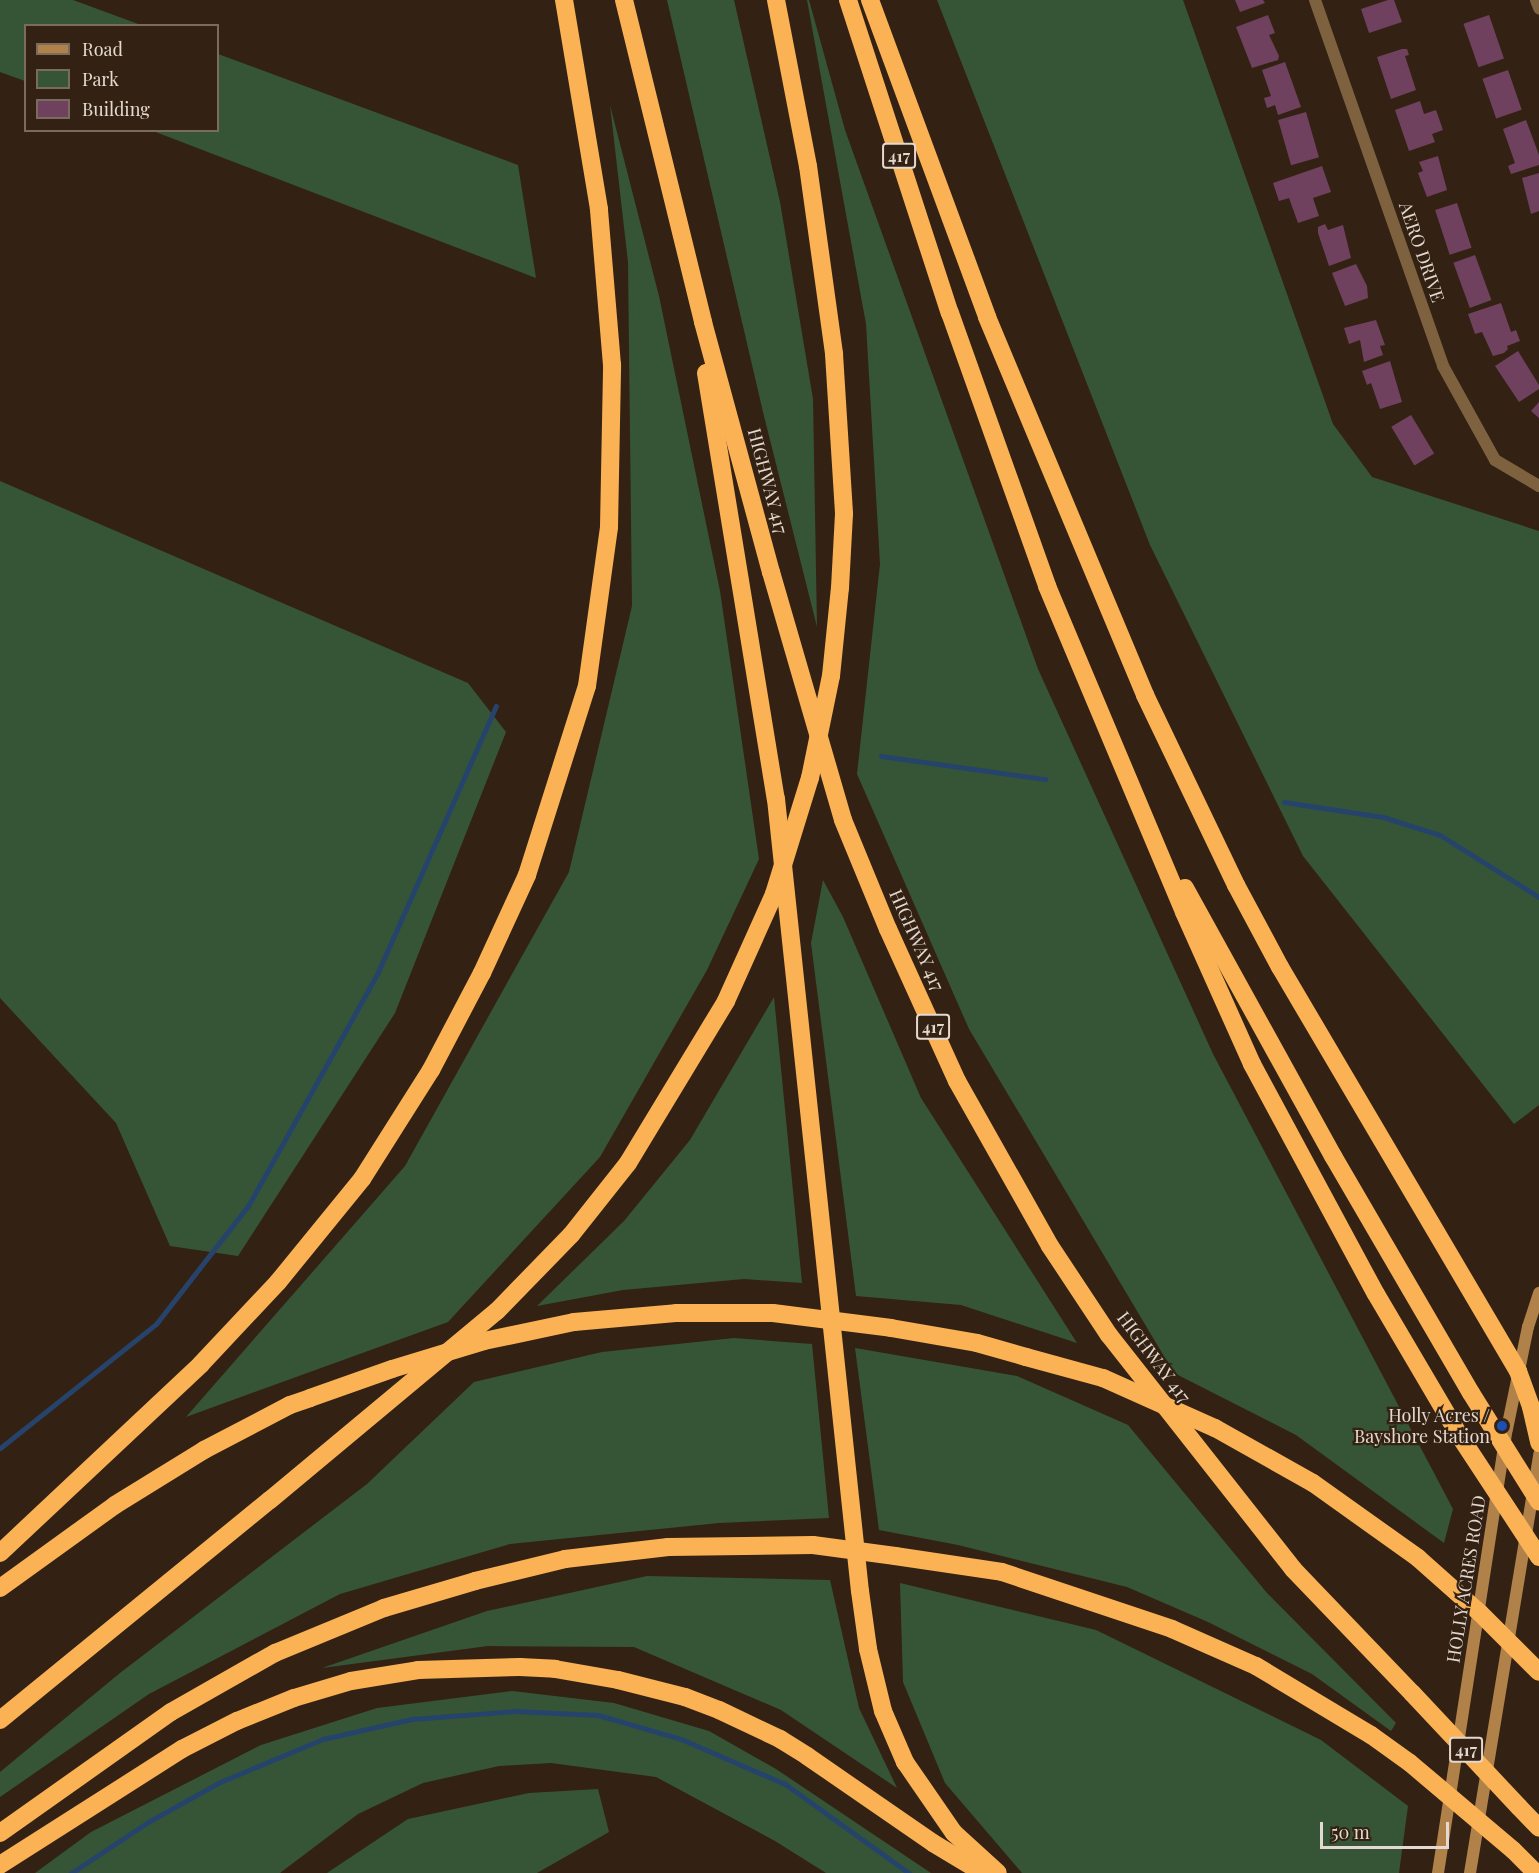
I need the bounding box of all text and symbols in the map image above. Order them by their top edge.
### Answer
legend [24,24,219,132]
text: Road [82,37,123,61]
text: Park [82,67,119,91]
text: Building [82,97,150,121]
road number: 417 [881,143,917,169]
street label: AERO DRIVE [1395,199,1449,305]
street label: HIGHWAY 417 [743,425,793,537]
street label: HIGHWAY 417 [885,886,949,994]
road number: 417 [915,1014,951,1040]
street label: HIGHWAY 417 [1112,1307,1196,1407]
place label: Holly Acres / Bayshore Station [1354,1405,1490,1448]
marker: Holly Acres / Bayshore Station [1495,1419,1509,1433]
street label: HOLLY ACRES ROAD [1442,1493,1490,1665]
road number: 417 [1448,1737,1484,1763]
scale bar [1323,1810,1452,1848]
text: 50 m [1331,1820,1370,1844]

